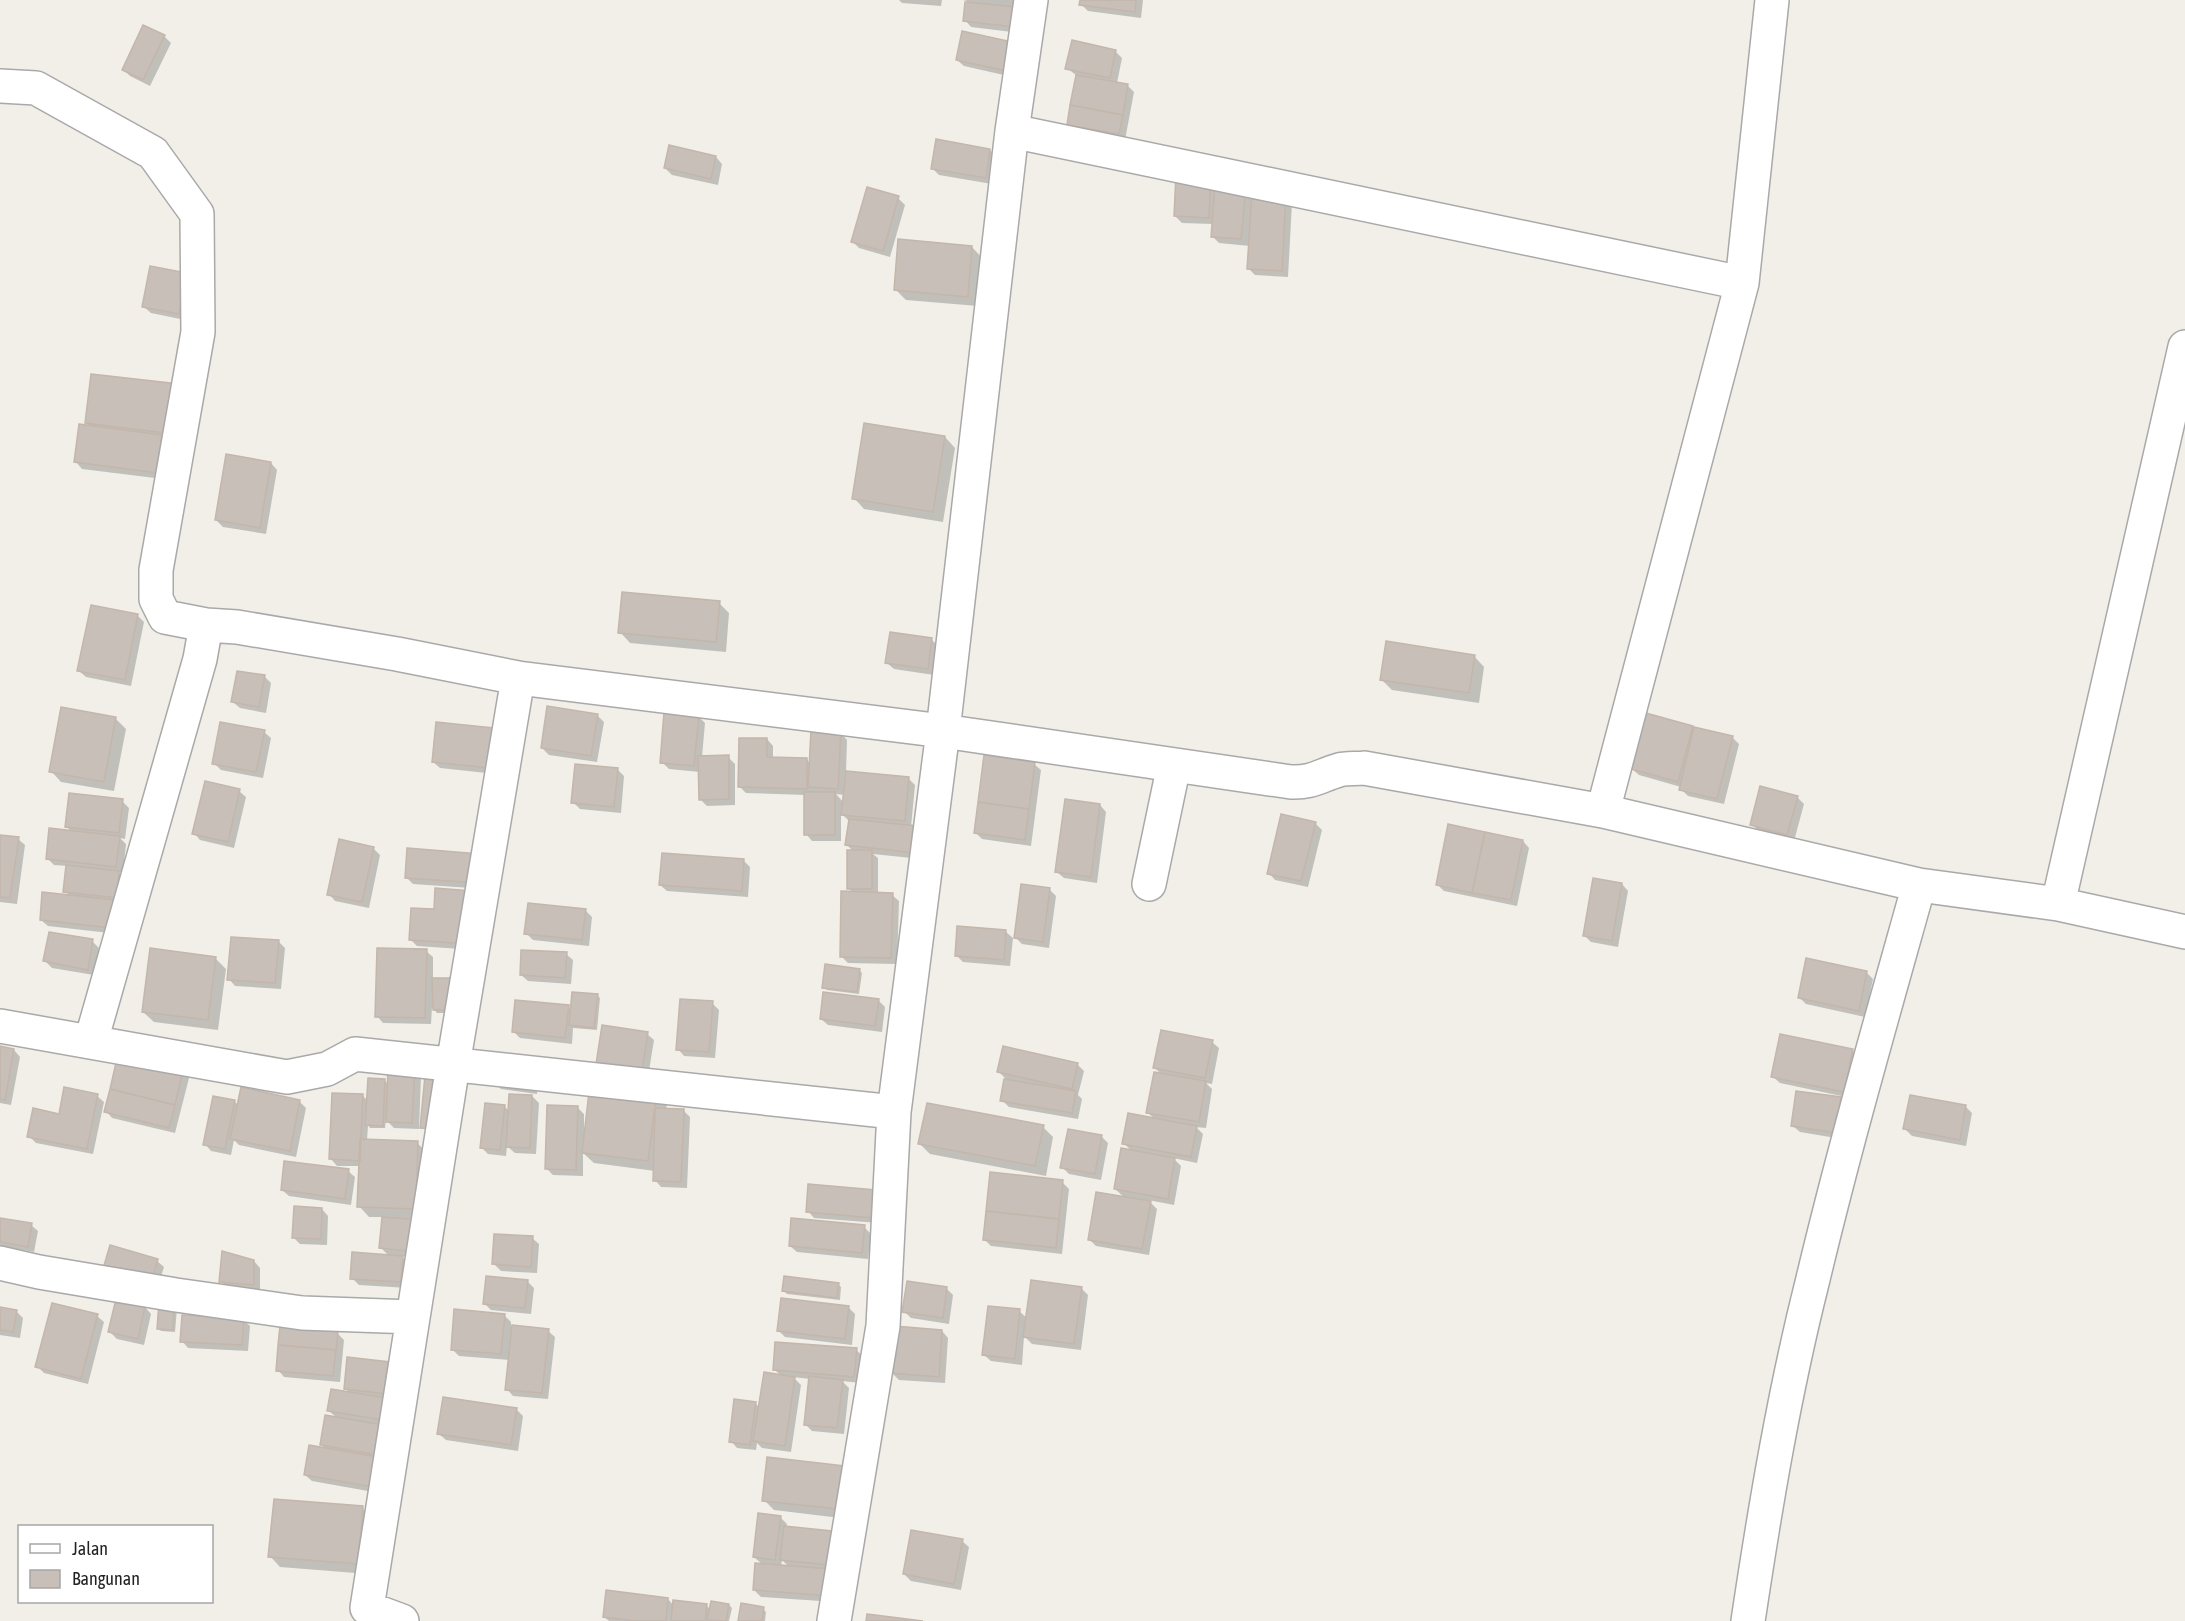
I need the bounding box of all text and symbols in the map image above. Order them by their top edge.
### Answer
legend [18,1525,213,1603]
text: Jalan [72,1538,108,1559]
text: Bangunan [72,1568,140,1589]

